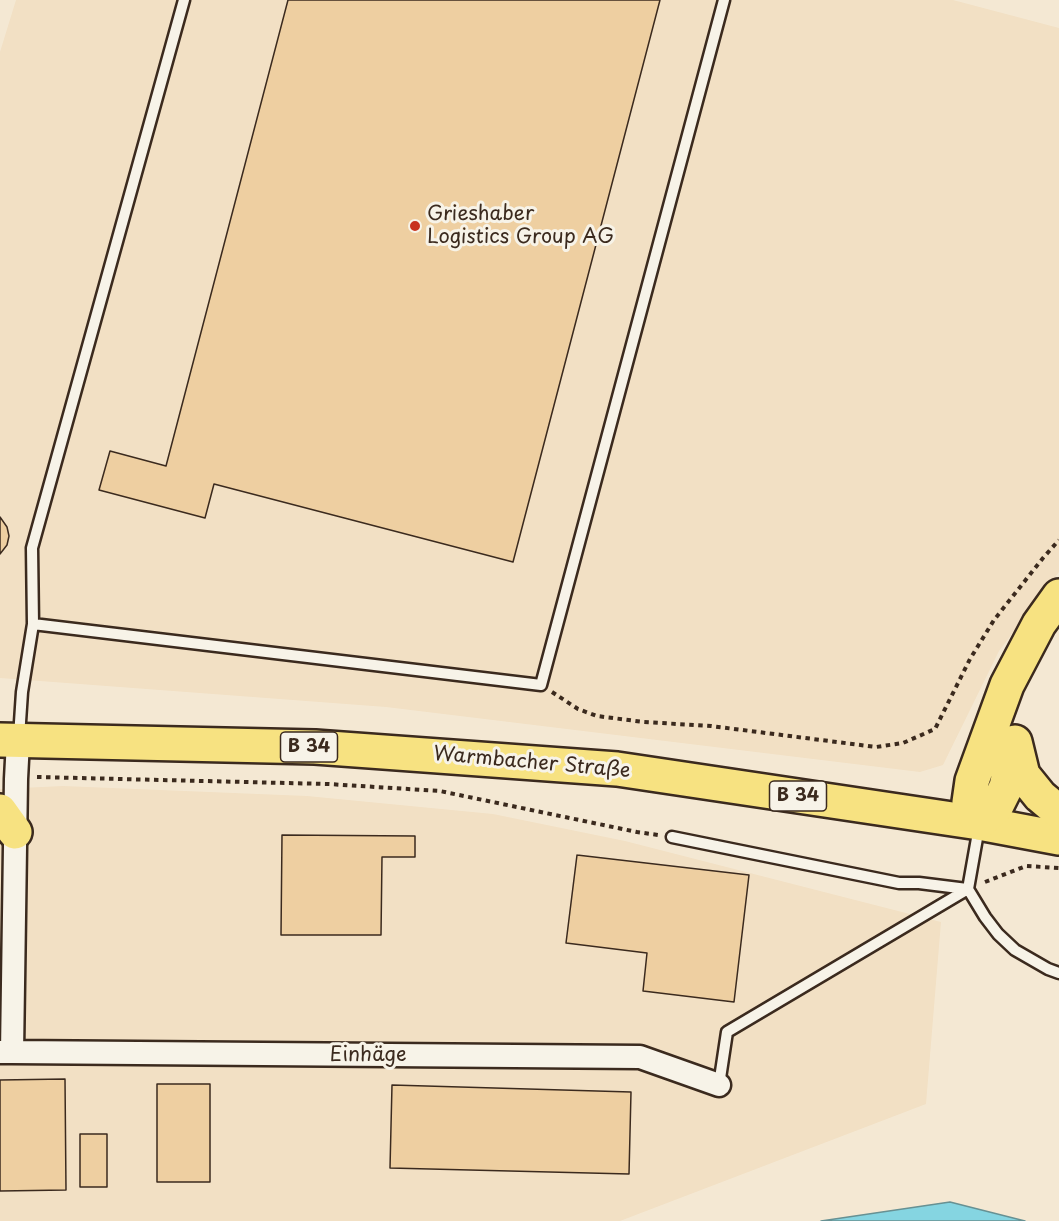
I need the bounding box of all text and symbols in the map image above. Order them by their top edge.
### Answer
place label: Grieshaber Logistics Group AG [427,202,614,249]
marker: Grieshaber Logistics Group AG [408,219,422,233]
road number: B 34 [280,732,338,762]
street label: Warmbacher Straße [433,742,631,784]
road number: B 34 [770,781,826,811]
street label: Einhäge [329,1043,407,1067]

